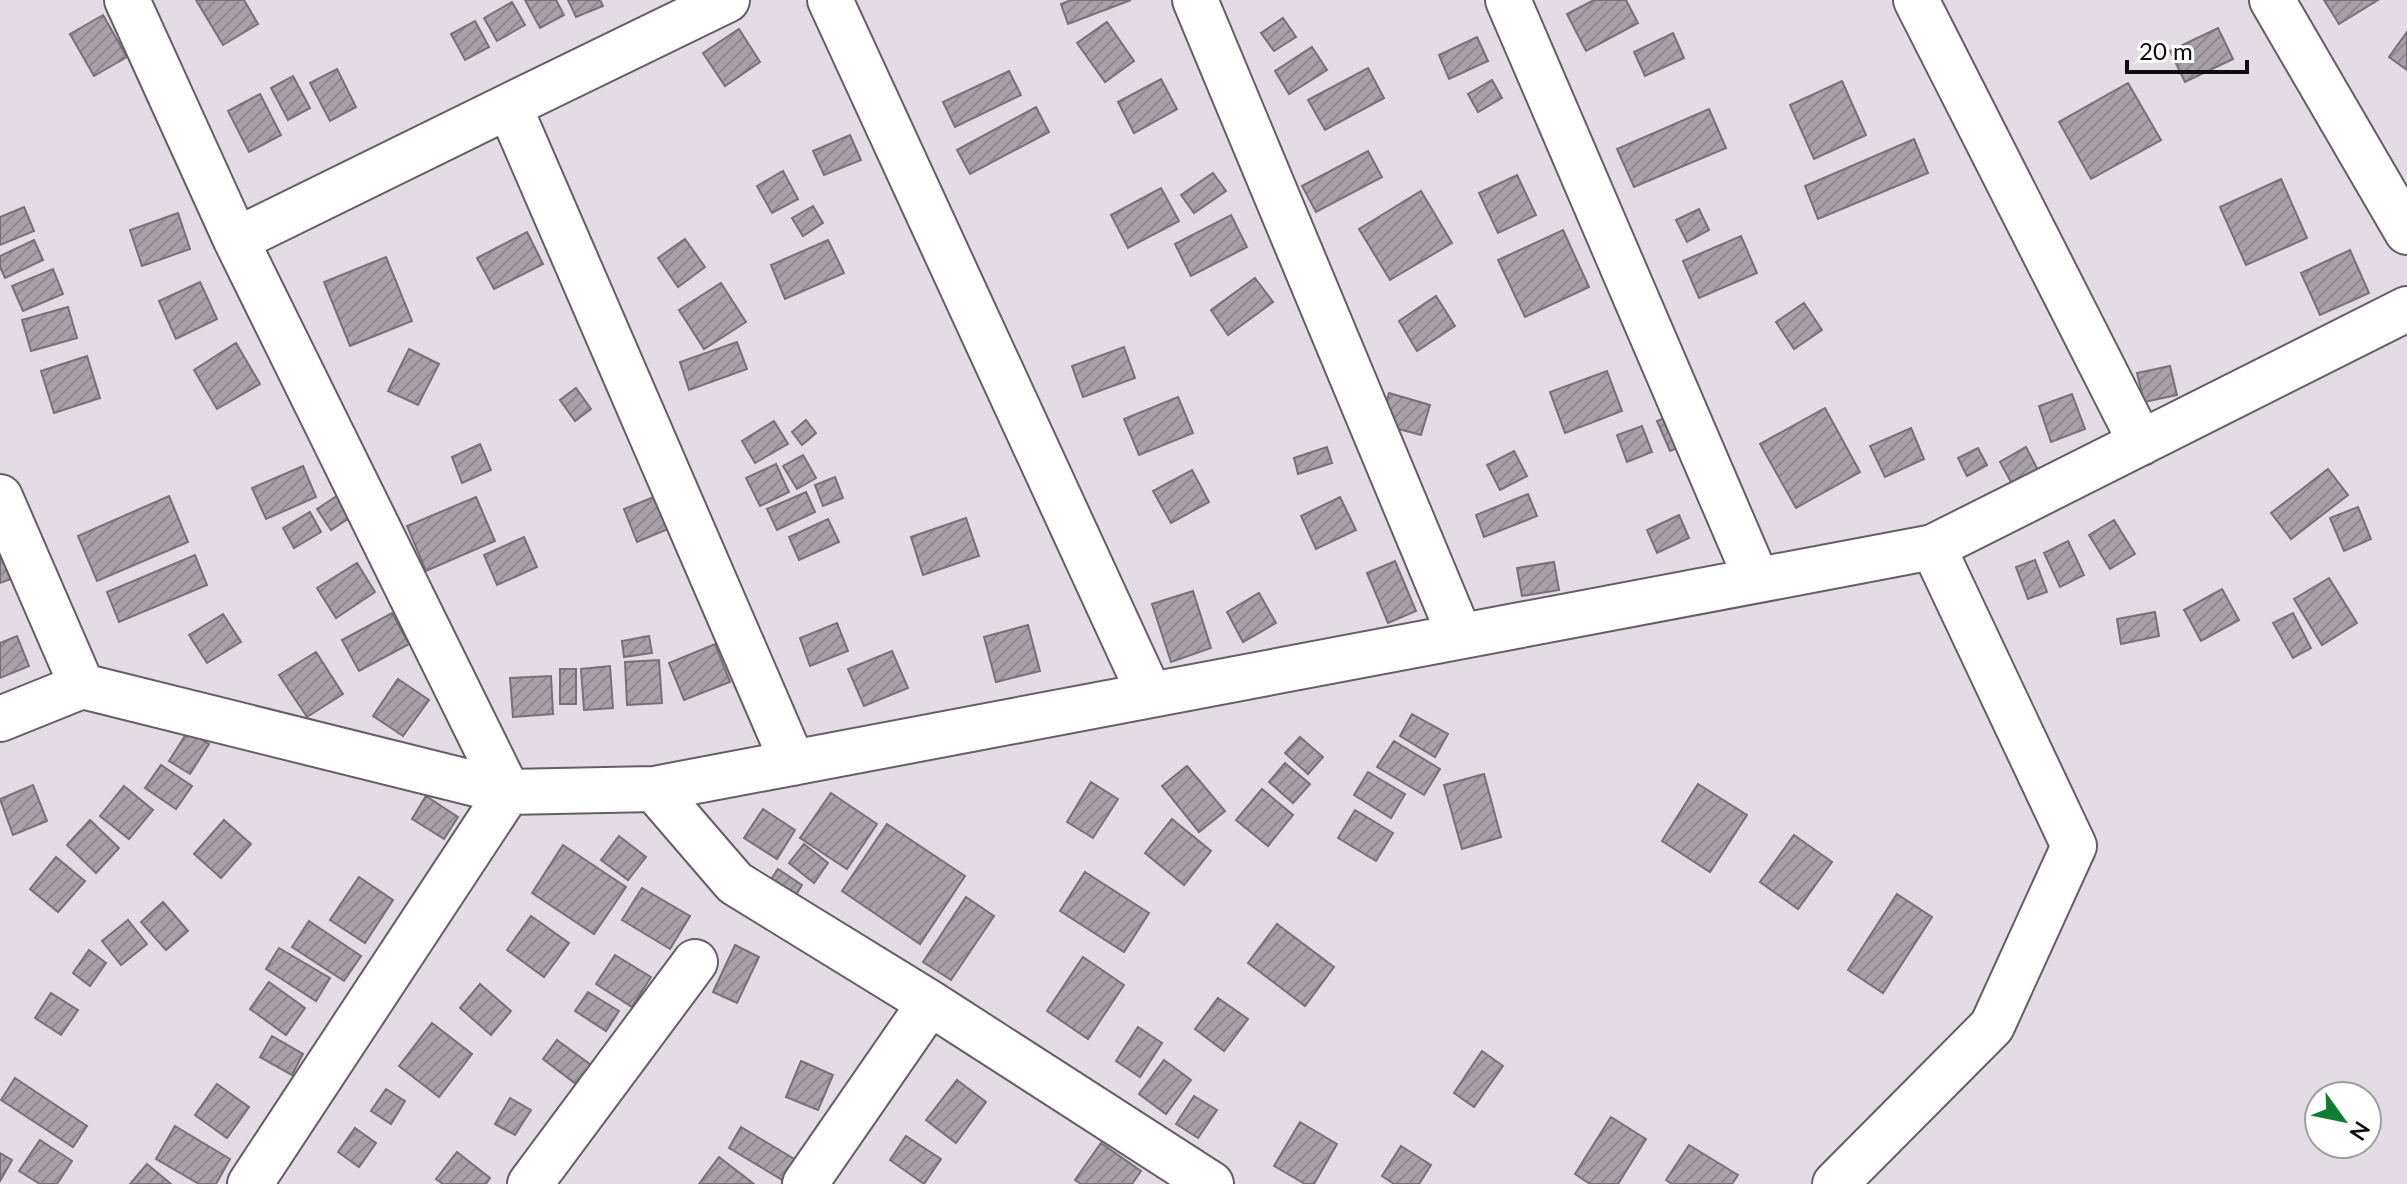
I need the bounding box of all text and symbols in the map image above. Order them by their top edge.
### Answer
scale bar [2127,24,2247,74]
text: 20 m [2139,36,2193,65]
north arrow [2303,1080,2383,1160]
text: N [2344,1117,2376,1146]

